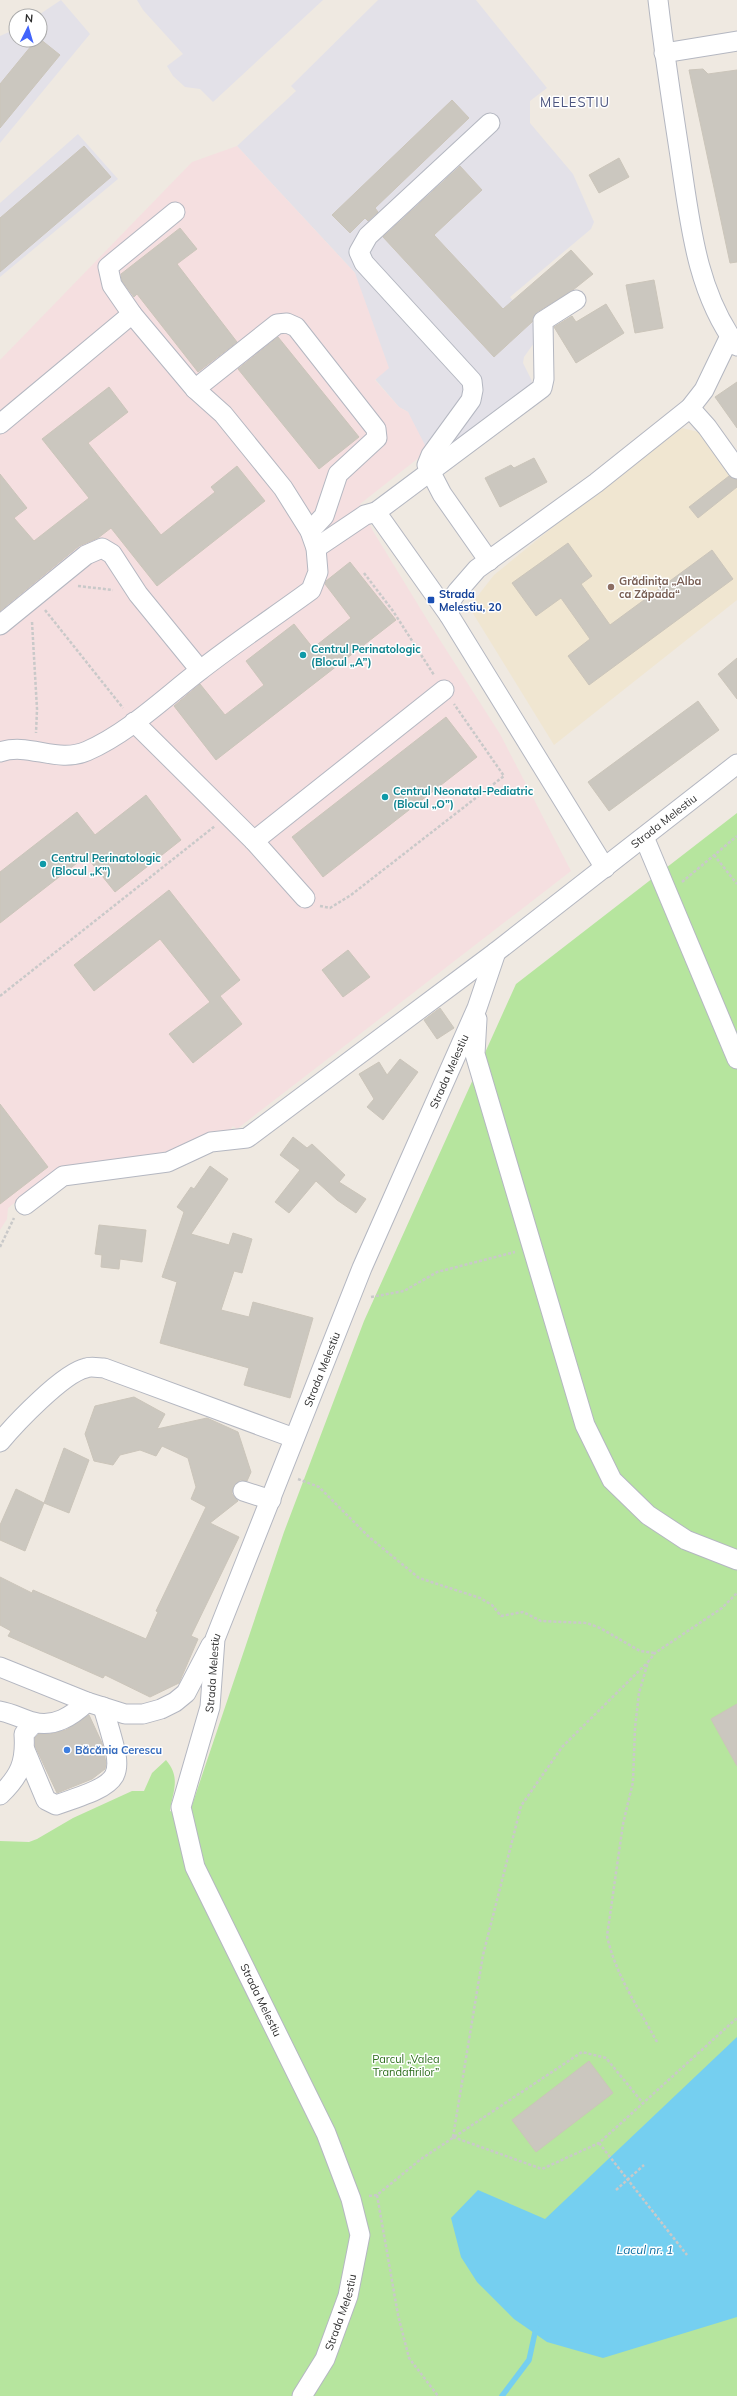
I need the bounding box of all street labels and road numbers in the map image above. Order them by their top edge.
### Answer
street label: Strada Melestiu [628,791,700,851]
street label: Strada Melestiu [426,1032,471,1111]
street label: Strada Melestiu [301,1330,343,1409]
street label: Strada Melestiu [202,1631,224,1714]
street label: Strada Melestiu [237,1961,285,2039]
street label: Strada Melestiu [322,2273,359,2352]

